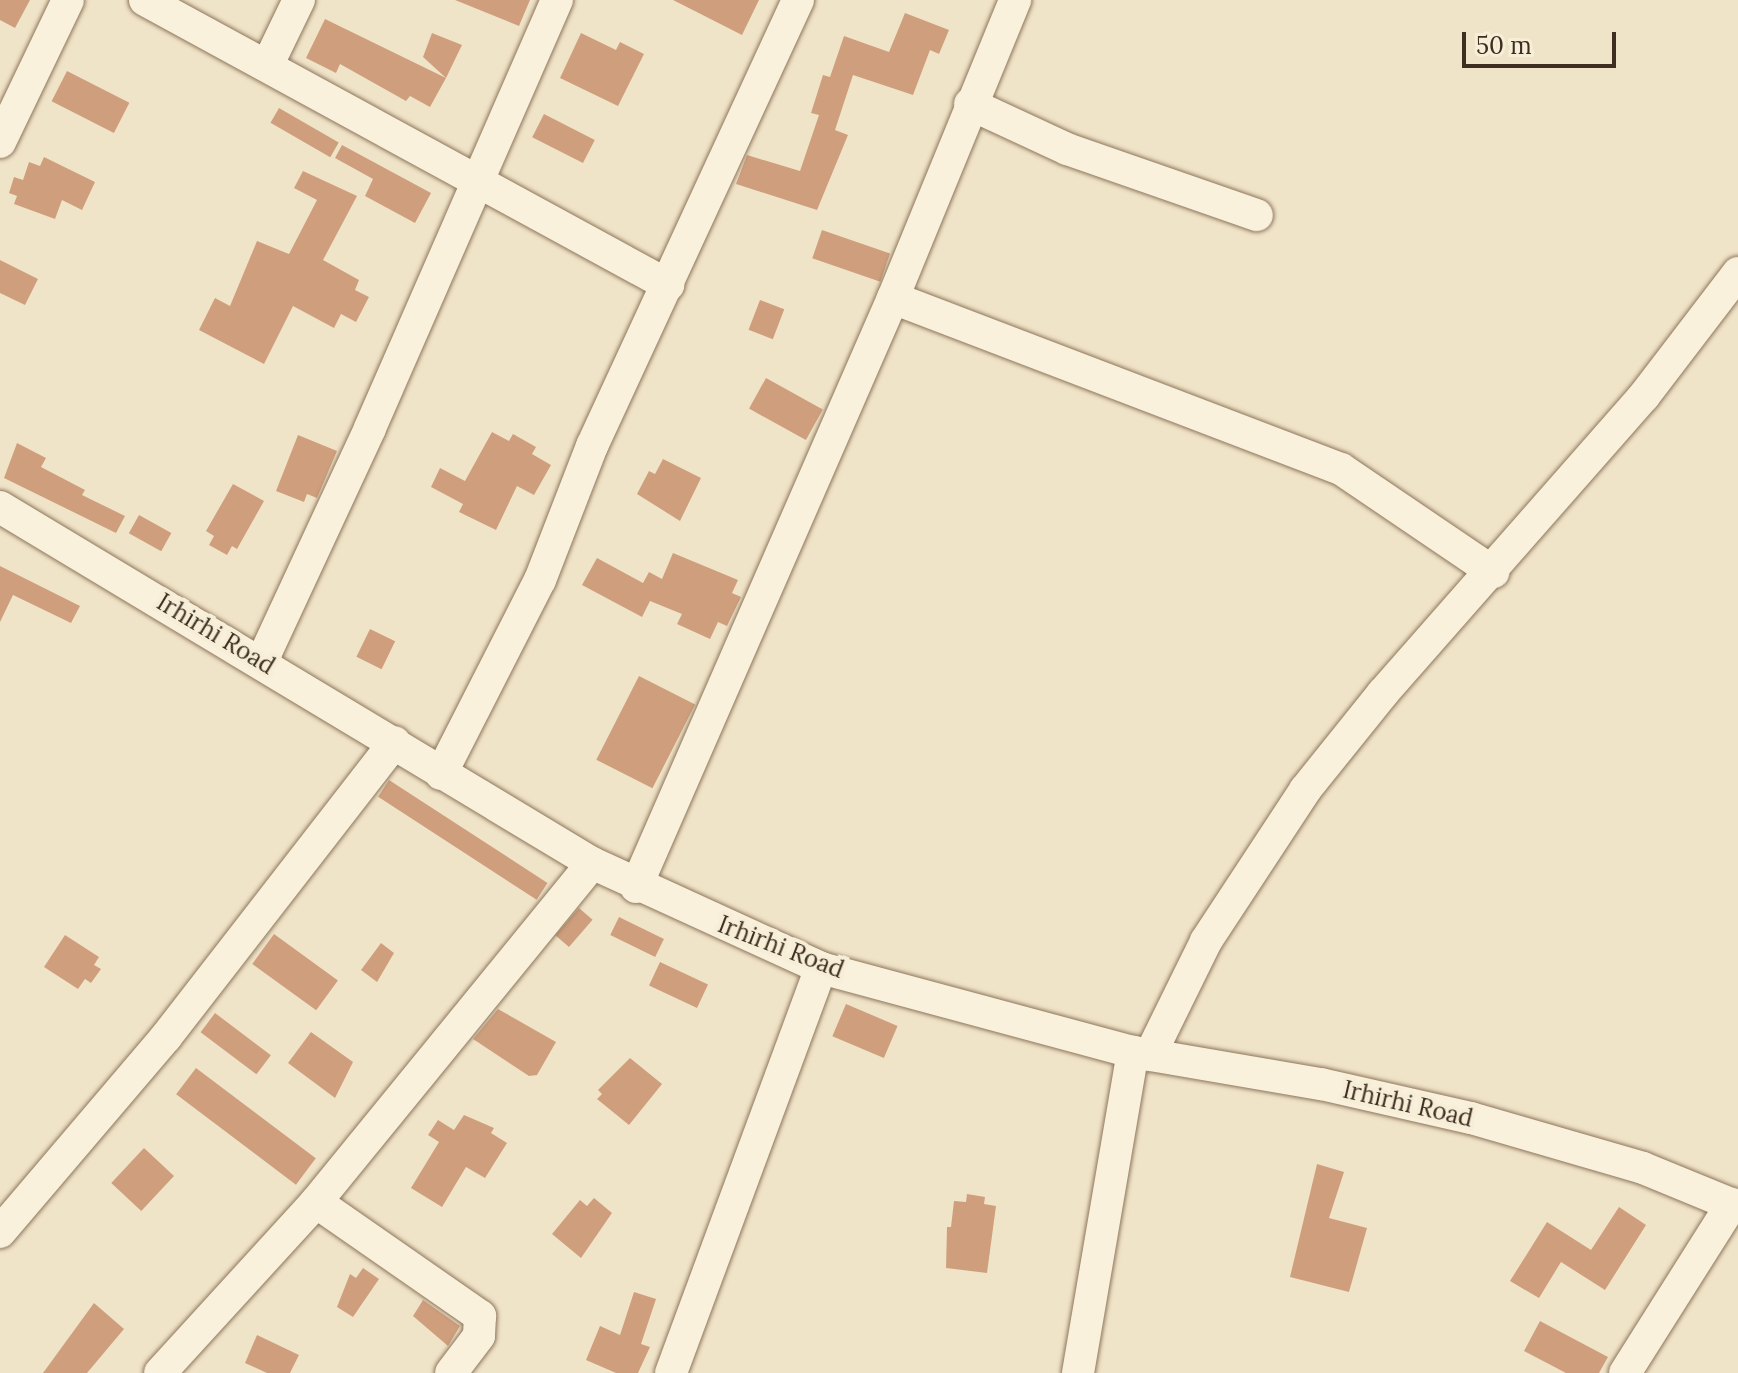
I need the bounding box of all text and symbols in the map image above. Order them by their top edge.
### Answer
scale bar [1466,16,1620,66]
text: 50 m [1476,30,1532,61]
street label: Irhirhi Road [152,587,280,681]
street label: Irhirhi Road [714,910,848,984]
street label: Irhirhi Road [1340,1075,1476,1133]

